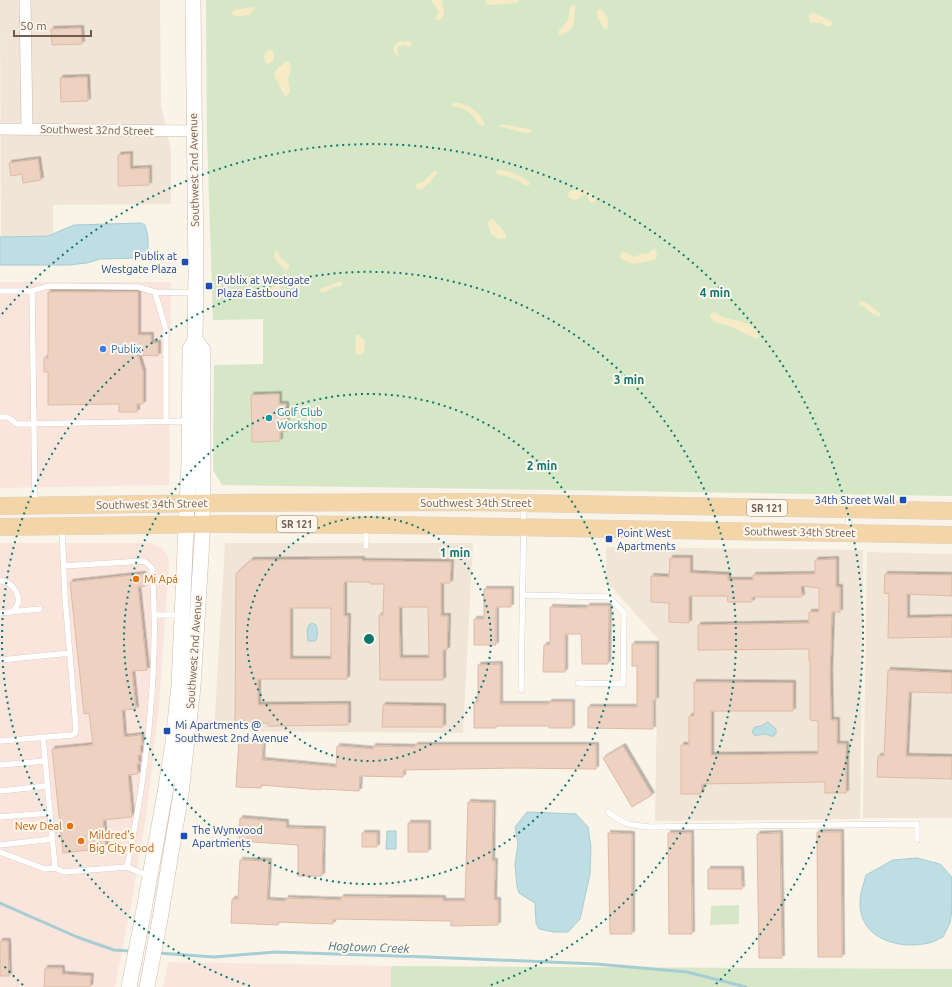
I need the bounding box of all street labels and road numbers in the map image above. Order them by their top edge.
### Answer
street label: Southwest 2nd Avenue [187,113,201,227]
street label: Southwest 32nd Street [40,123,155,137]
street label: Southwest 34th Street [96,497,209,511]
street label: Southwest 34th Street [420,497,532,509]
road number: SR 121 [747,500,787,516]
road number: SR 121 [277,516,317,532]
street label: Southwest 34th Street [744,525,857,539]
street label: Southwest 2nd Avenue [184,595,204,709]

